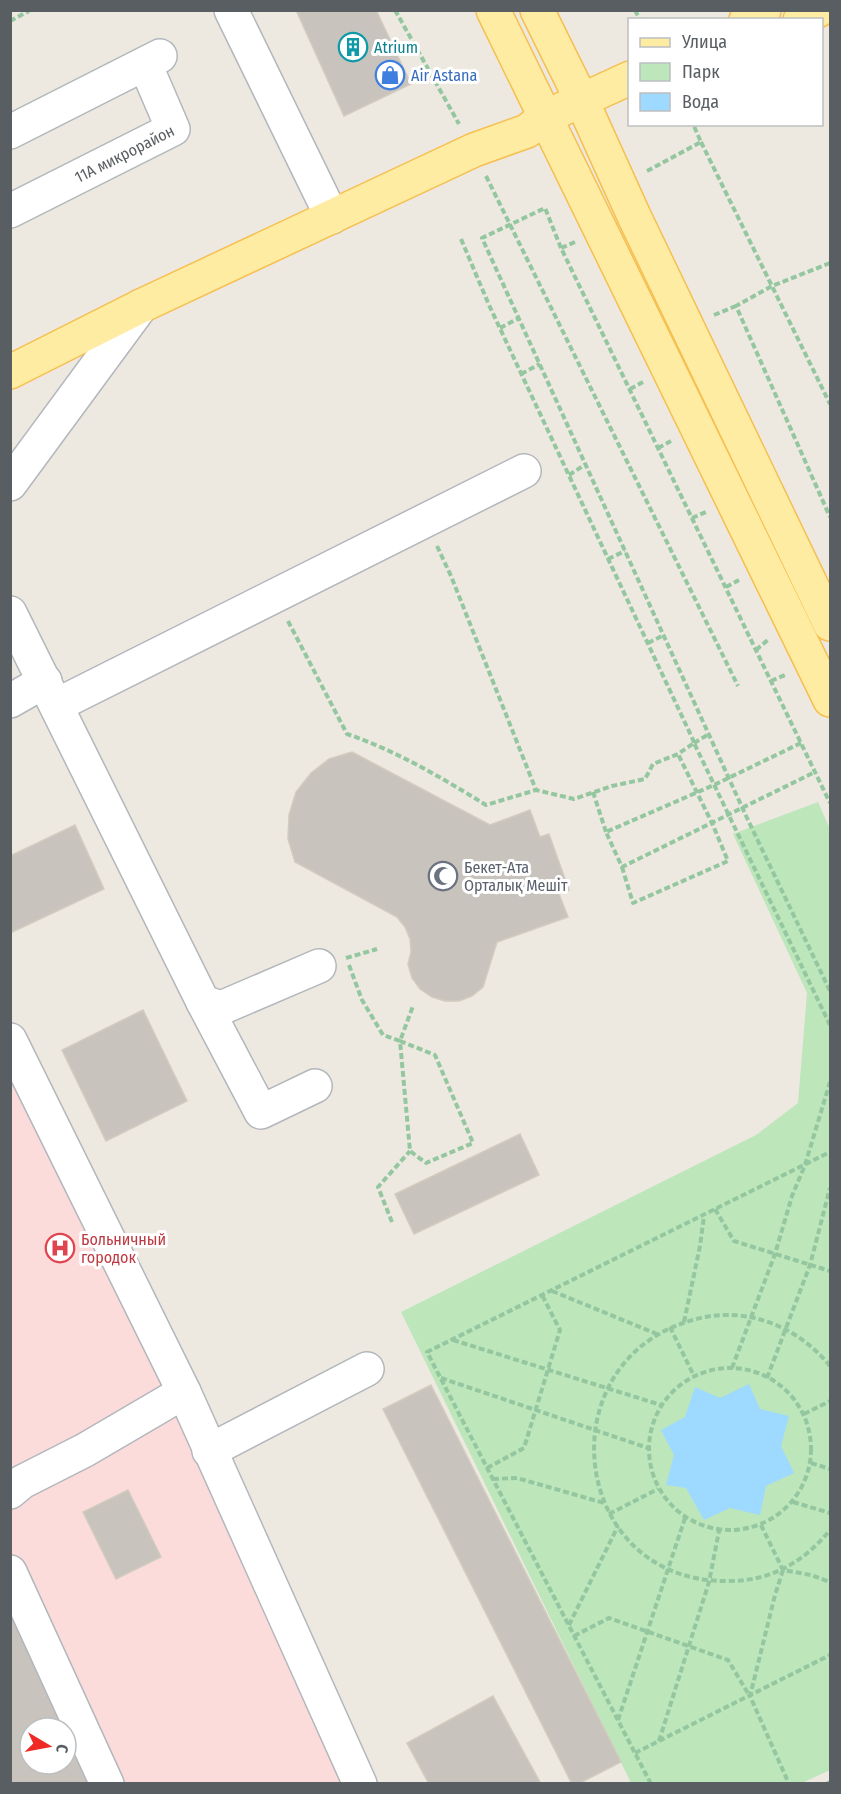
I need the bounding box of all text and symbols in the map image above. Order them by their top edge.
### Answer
legend [628,18,823,126]
building icon: Atrium [337,31,369,63]
text: Улица [681,31,727,53]
place label: Atrium [374,38,418,57]
shop icon: Air Astana [374,59,406,91]
text: Парк [682,61,720,83]
place label: Air Astana [411,66,477,85]
text: Вода [682,91,719,113]
street label: 11А микрорайон [71,120,177,186]
place label: Бекет-Ата Орталық Мешіт [464,858,568,895]
mosque icon: Бекет-Ата Орталық Мешіт [427,860,459,892]
place label: Больничный городок [81,1230,166,1267]
hospital icon: Больничный городок [44,1232,76,1264]
north arrow [18,1716,78,1776]
text: С [52,1743,72,1755]

